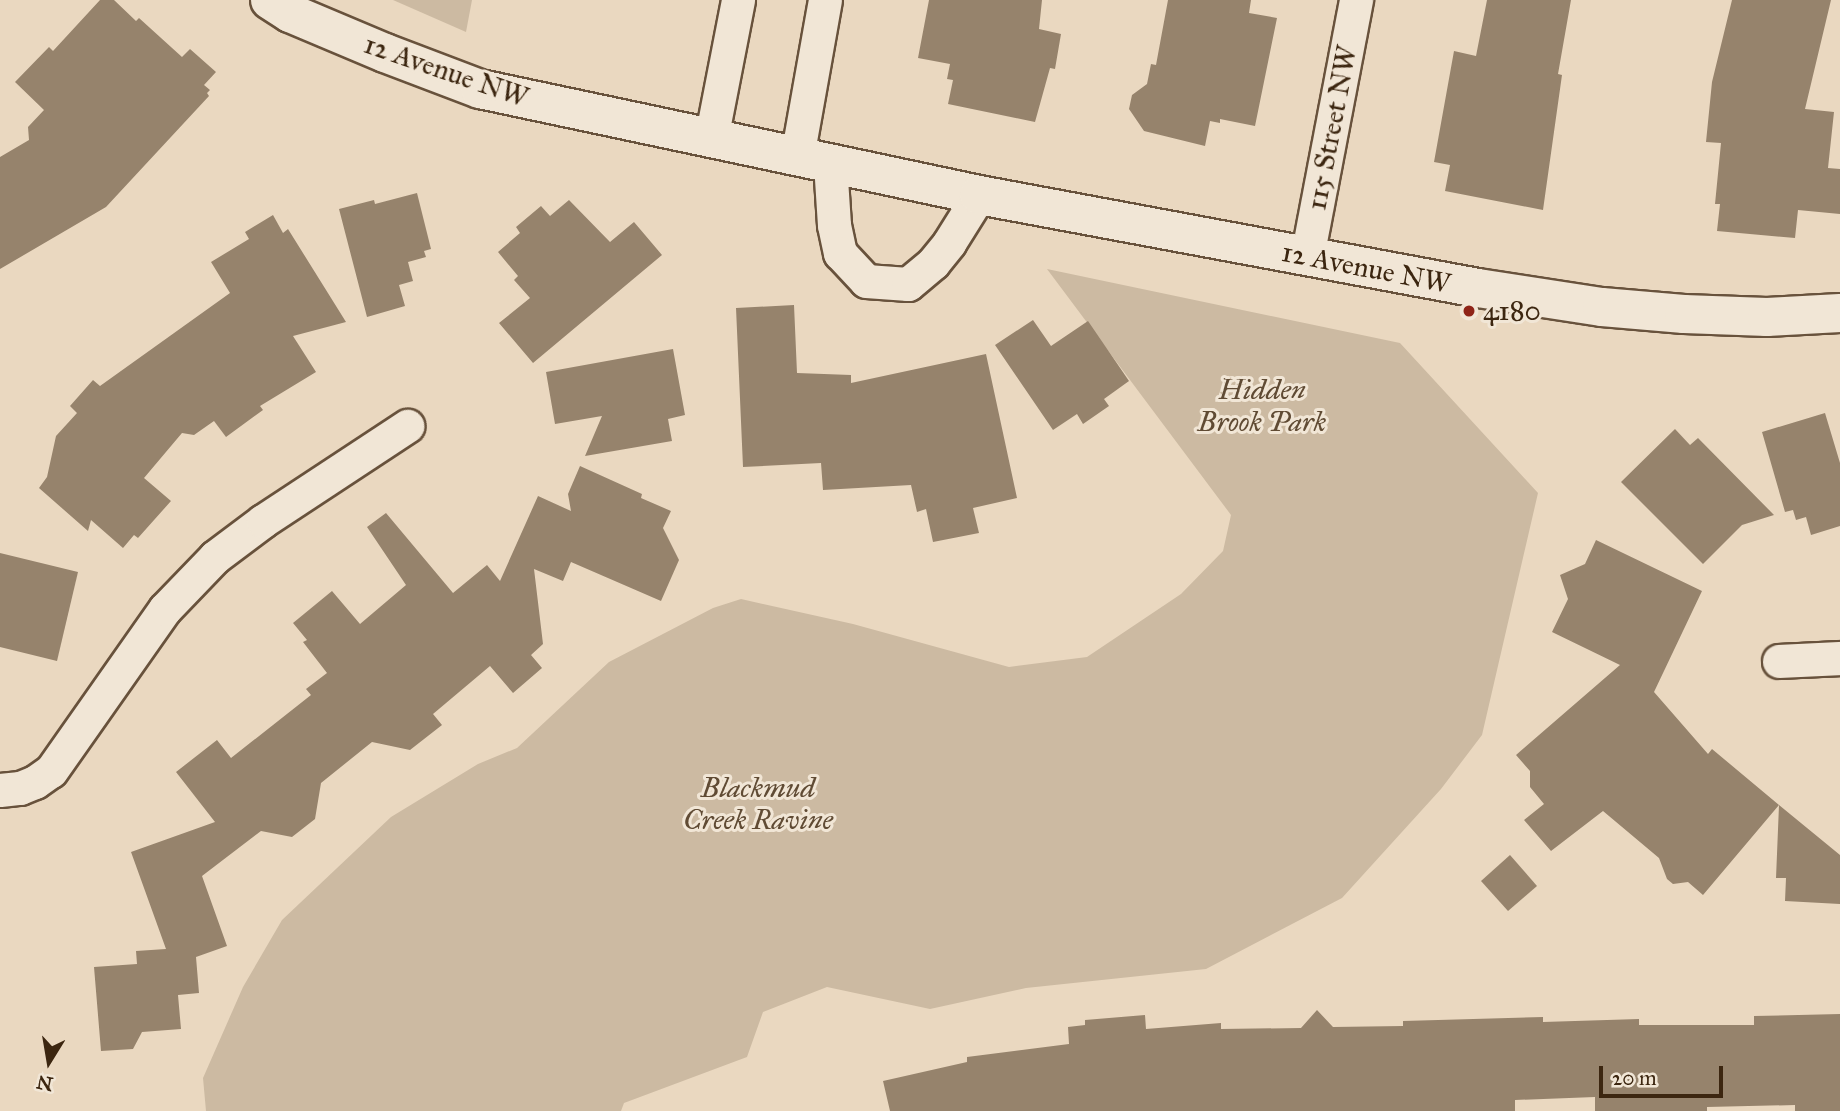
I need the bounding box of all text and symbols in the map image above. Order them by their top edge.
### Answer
street label: 12 Avenue NW [360,27,532,115]
street label: 115 Street NW [1300,43,1364,213]
street label: 12 Avenue NW [1279,235,1453,301]
place label: 4180 [1483,294,1541,328]
marker: 4180 [1461,303,1477,319]
park label: Hidden Brook Park [1198,373,1326,439]
park label: Blackmud Creek Ravine [683,771,833,837]
north arrow [14,1027,84,1097]
scale bar [1602,1052,1726,1096]
text: 20 m [1612,1065,1657,1091]
text: N [35,1070,55,1096]

